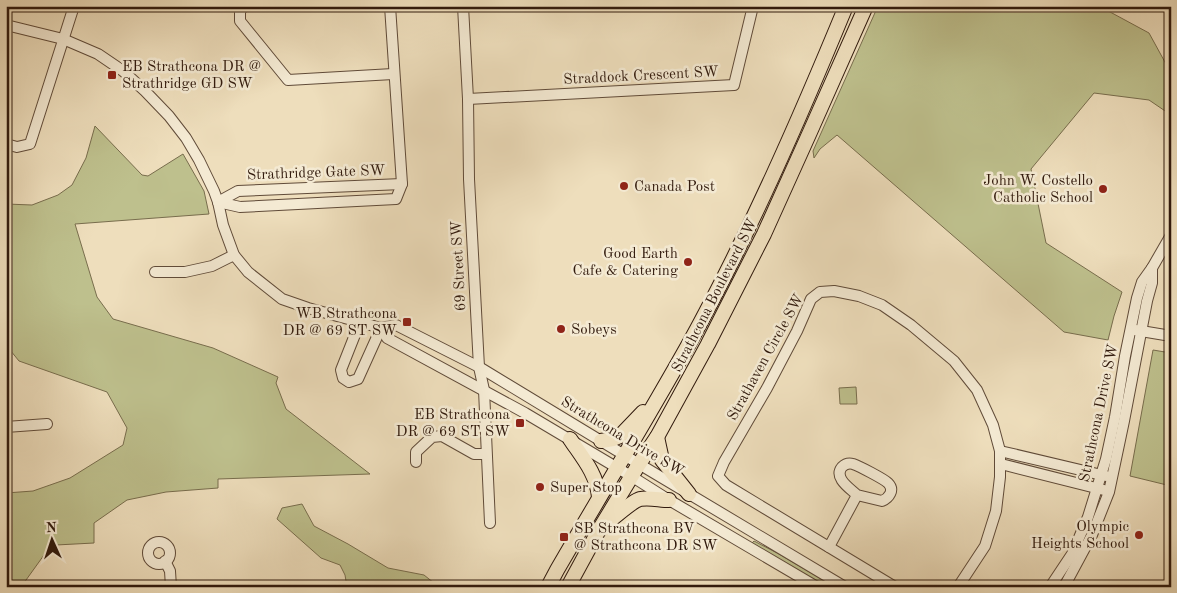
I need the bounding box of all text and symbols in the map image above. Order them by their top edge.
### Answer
place label: EB Strathcona DR @ Strathridge GD SW [122,60,261,92]
street label: Straddock Crescent SW [563,65,719,88]
marker: EB Strathcona DR @ Strathridge GD SW [106,69,118,81]
street label: Strathridge Gate SW [247,164,386,183]
place label: John W. Costello Catholic School [983,174,1093,206]
marker: Canada Post [618,180,630,192]
place label: Canada Post [634,180,715,195]
marker: John W. Costello Catholic School [1097,183,1109,195]
street label: Strathcona Boulevard SW [670,216,761,375]
street label: 69 Street SW [450,220,469,312]
place label: Good Earth Cafe & Catering [572,247,678,279]
marker: Good Earth Cafe & Catering [682,256,694,268]
street label: Strathaven Circle SW [725,292,807,424]
place label: WB Strathcona DR @ 69 ST SW [283,307,398,339]
marker: WB Strathcona DR @ 69 ST SW [401,316,413,328]
marker: Sobeys [555,323,567,335]
place label: Sobeys [571,323,617,338]
street label: Strathcona Drive SW [1077,343,1121,484]
street label: Strathcona Drive SW [558,395,686,480]
place label: EB Strathcona DR @ 69 ST SW [396,408,511,440]
marker: EB Strathcona DR @ 69 ST SW [514,417,526,429]
marker: Super Stop [534,481,546,493]
place label: Super Stop [550,481,622,496]
north arrow [28,516,78,566]
place label: Olympic Heights School [1031,520,1129,552]
text: N [46,521,57,535]
place label: SB Strathcona BV @ Strathcona DR SW [574,522,718,554]
marker: Olympic Heights School [1133,529,1145,541]
marker: SB Strathcona BV @ Strathcona DR SW [558,531,570,543]

